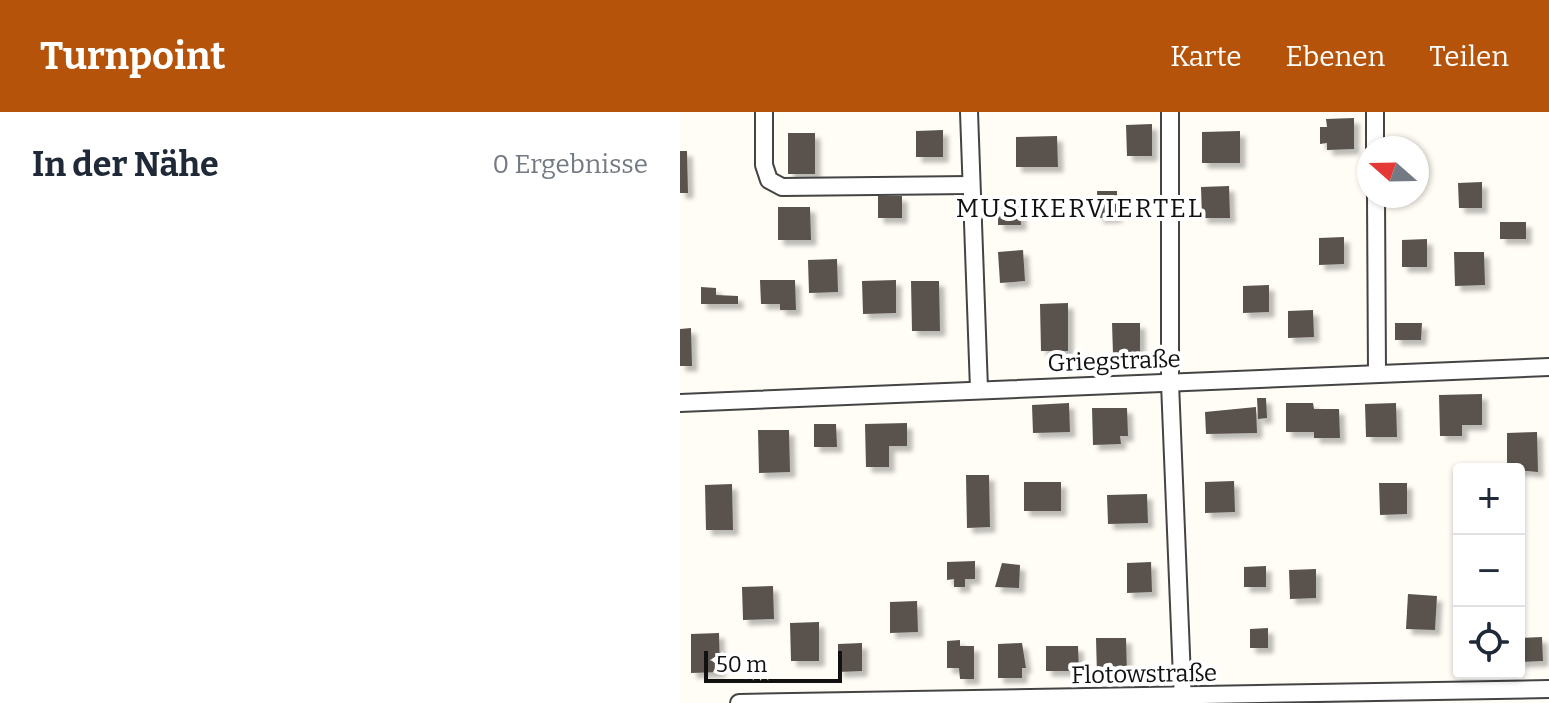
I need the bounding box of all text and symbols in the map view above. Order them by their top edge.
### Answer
text: Turnpoint [40,33,226,79]
text: Karte [1170,40,1242,73]
text: Ebenen [1286,40,1385,73]
text: Teilen [1429,40,1509,73]
north arrow [1357,136,1429,208]
text: In der Nähe [32,144,219,185]
text: 0 Ergebnisse [493,149,648,180]
district label: MUSIKERVIERTEL [956,193,1204,224]
street label: Griegstraße [1047,345,1181,377]
map controls [1453,463,1525,679]
button: + [1453,463,1525,535]
button: − [1453,535,1525,607]
button: locate [1453,607,1525,679]
scale bar [704,647,842,683]
text: 50 m [716,651,767,678]
street label: Flotowstraße [1071,659,1217,689]

